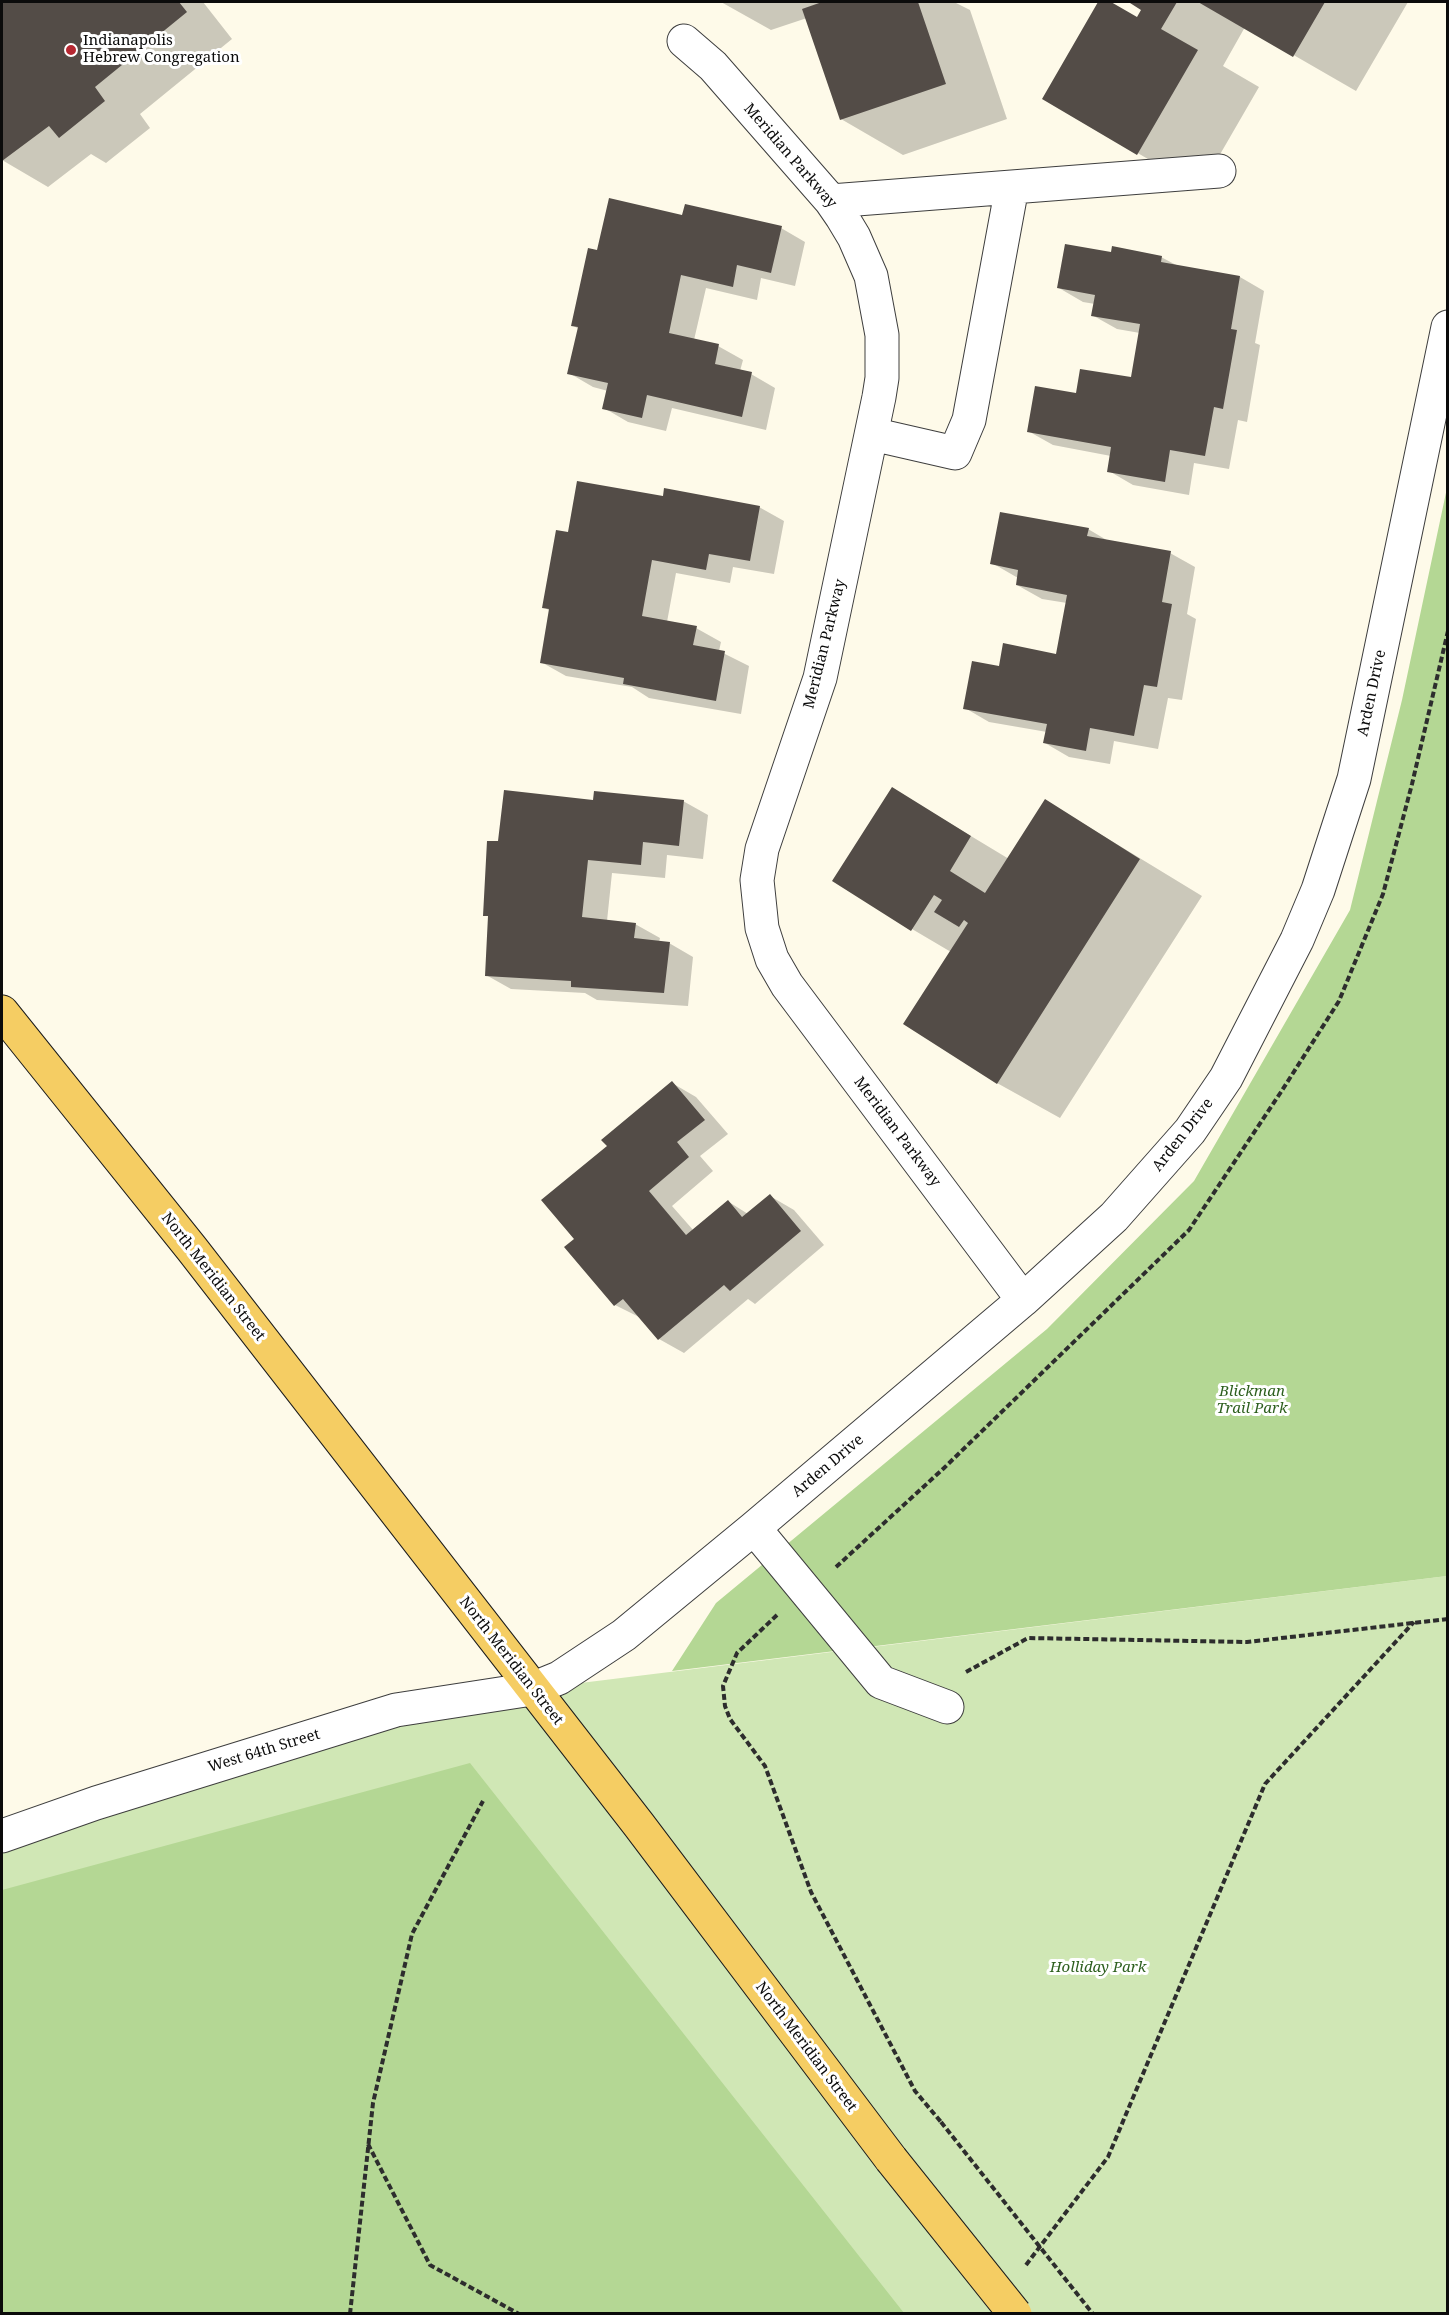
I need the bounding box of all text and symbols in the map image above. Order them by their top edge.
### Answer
place label: Indianapolis Hebrew Congregation [83,32,240,67]
marker: Indianapolis Hebrew Congregation [64,43,78,57]
street label: Meridian Parkway [740,100,840,212]
street label: Meridian Parkway [800,577,850,711]
street label: Arden Drive [1354,648,1390,738]
street label: Meridian Parkway [850,1074,944,1190]
street label: Arden Drive [1149,1095,1217,1175]
street label: North Meridian Street [157,1209,269,1345]
park label: Blickman Trail Park [1216,1383,1288,1418]
street label: Arden Drive [789,1431,867,1501]
street label: North Meridian Street [455,1593,567,1729]
street label: West 64th Street [206,1725,322,1777]
park label: Holliday Park [1050,1959,1146,1977]
street label: North Meridian Street [751,1979,861,2115]

